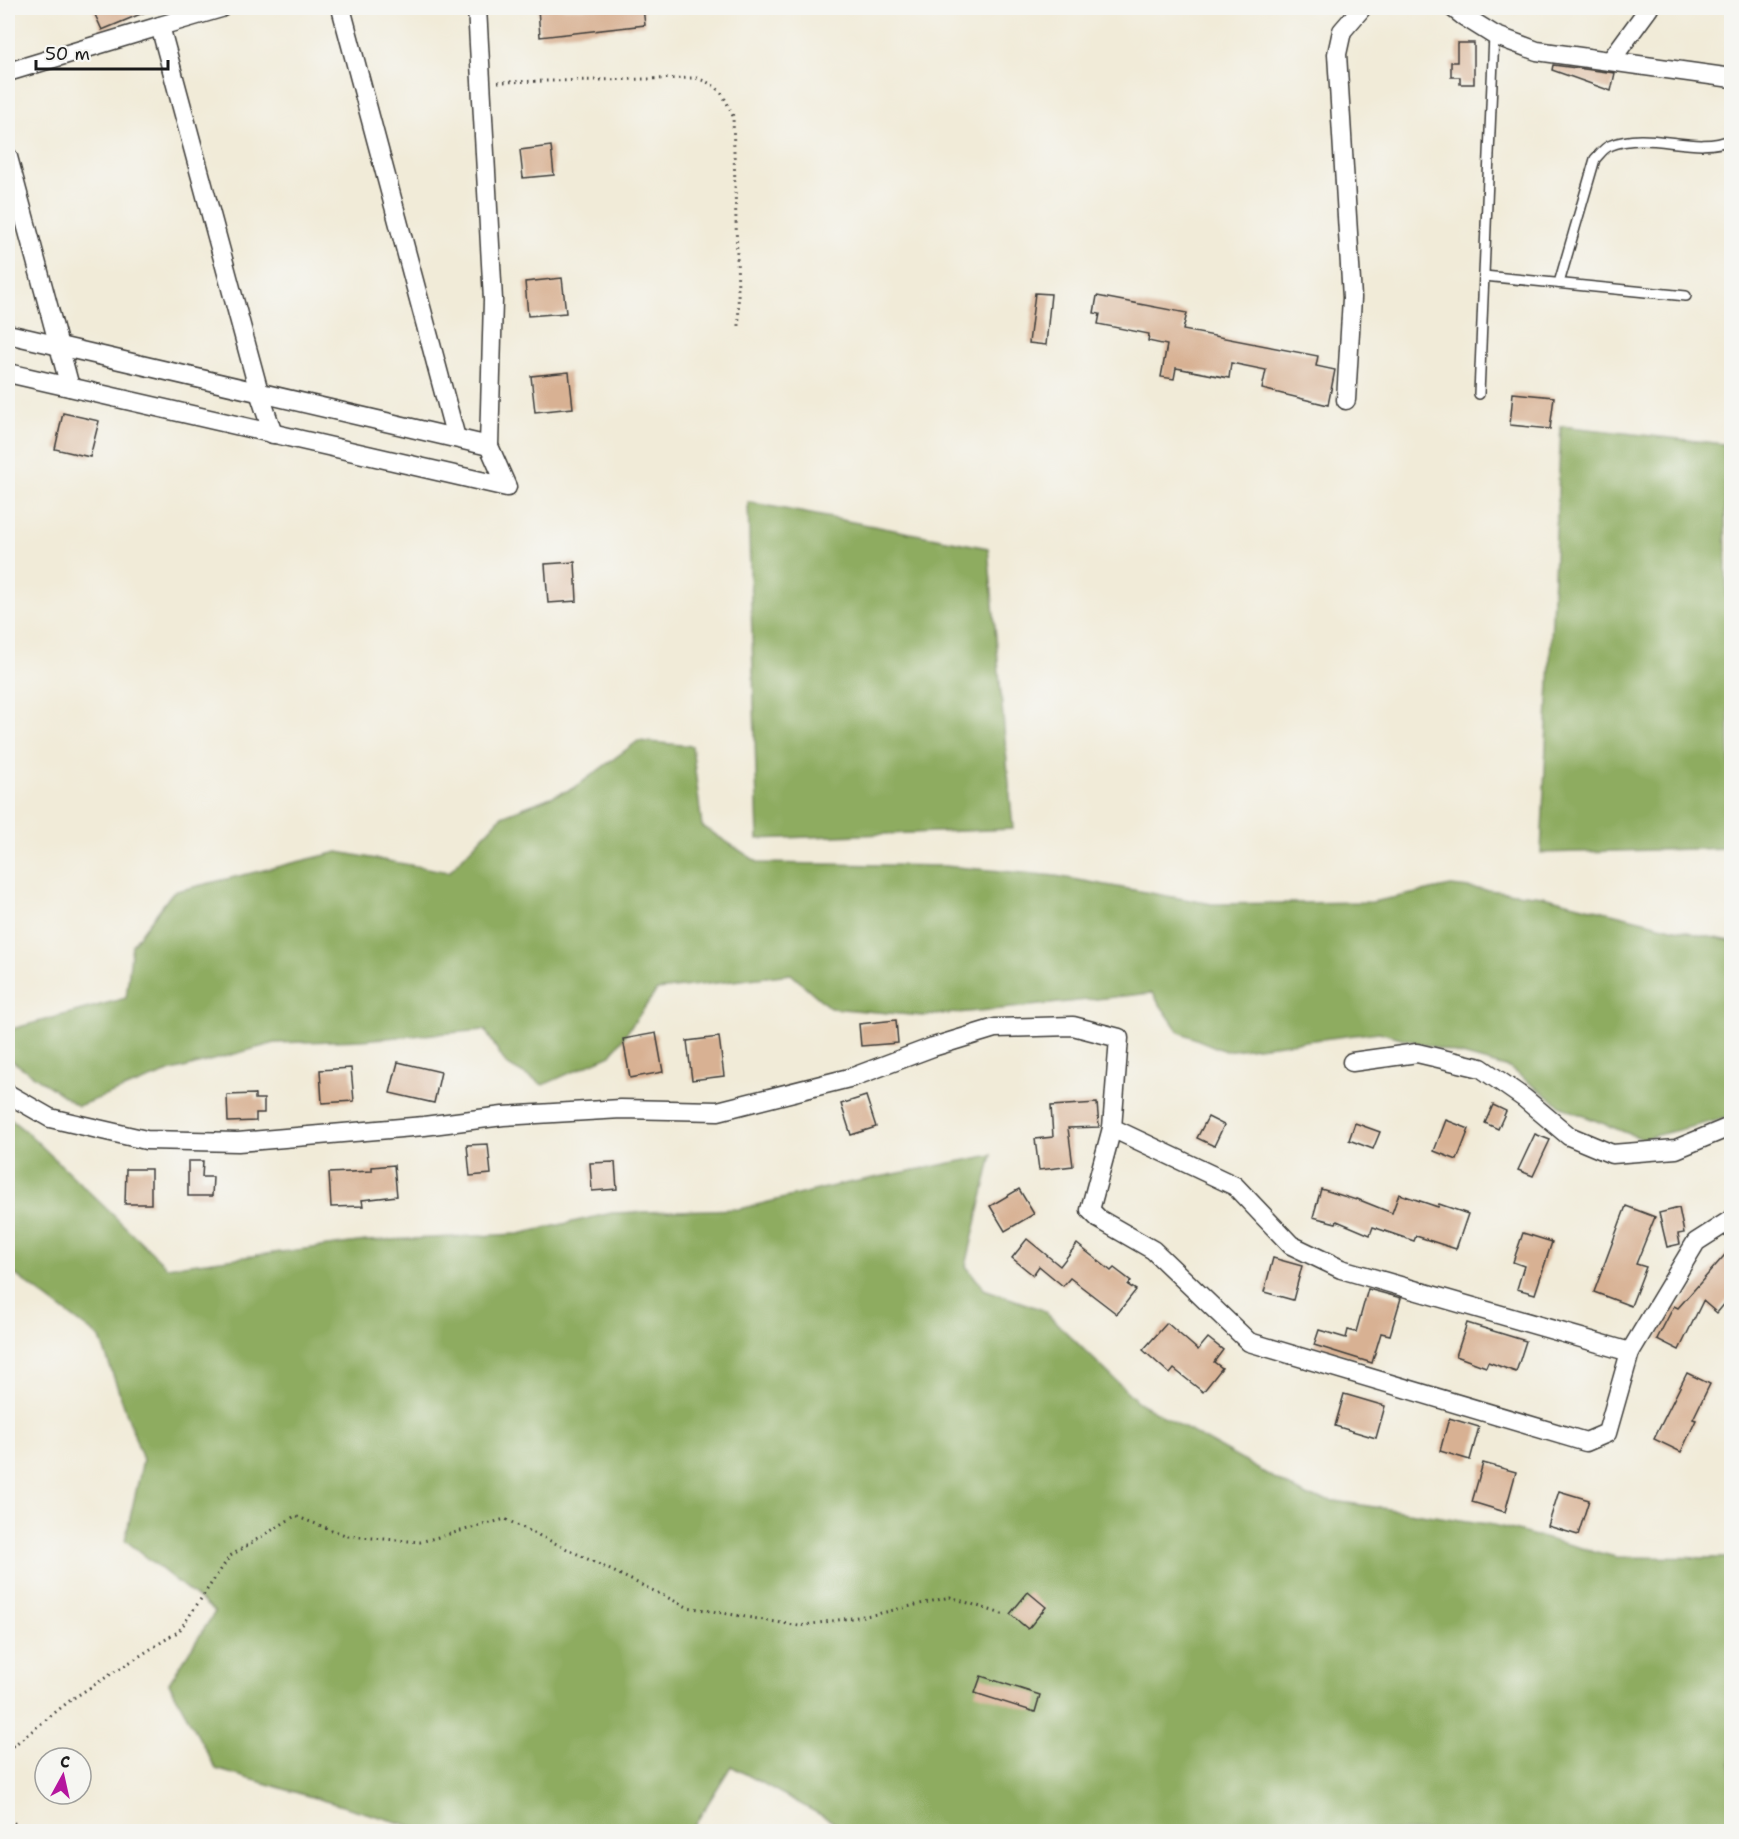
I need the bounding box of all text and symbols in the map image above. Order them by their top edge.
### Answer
scale bar [36,33,168,71]
text: 50 m [45,42,90,66]
north arrow [33,1746,93,1806]
text: С [59,1751,72,1773]

